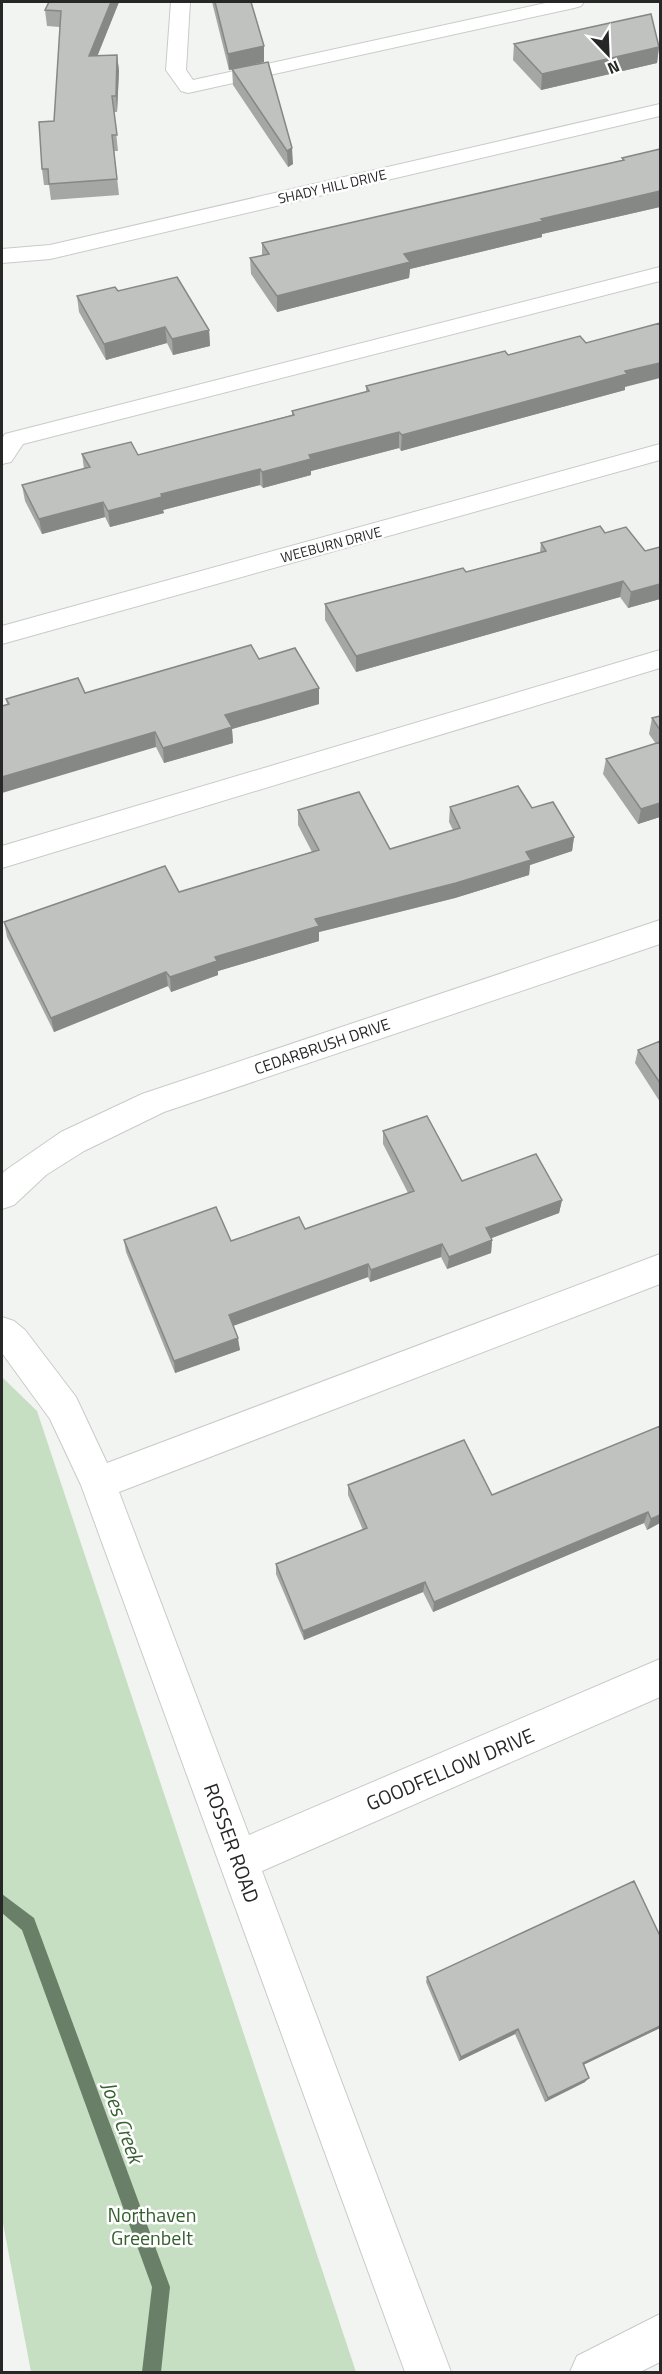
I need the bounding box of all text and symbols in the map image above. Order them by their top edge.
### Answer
north arrow [578,24,638,84]
text: N [604,55,624,81]
street label: SHADY HILL DRIVE [276,163,389,209]
street label: WEEBURN DRIVE [278,520,384,568]
street label: CEDARBRUSH DRIVE [251,1011,393,1081]
street label: GOODFELLOW DRIVE [361,1720,539,1818]
street label: ROSSER ROAD [196,1779,268,1907]
water label: Joes Creek [93,2077,153,2170]
park label: Northaven Greenbelt [108,2199,196,2253]

